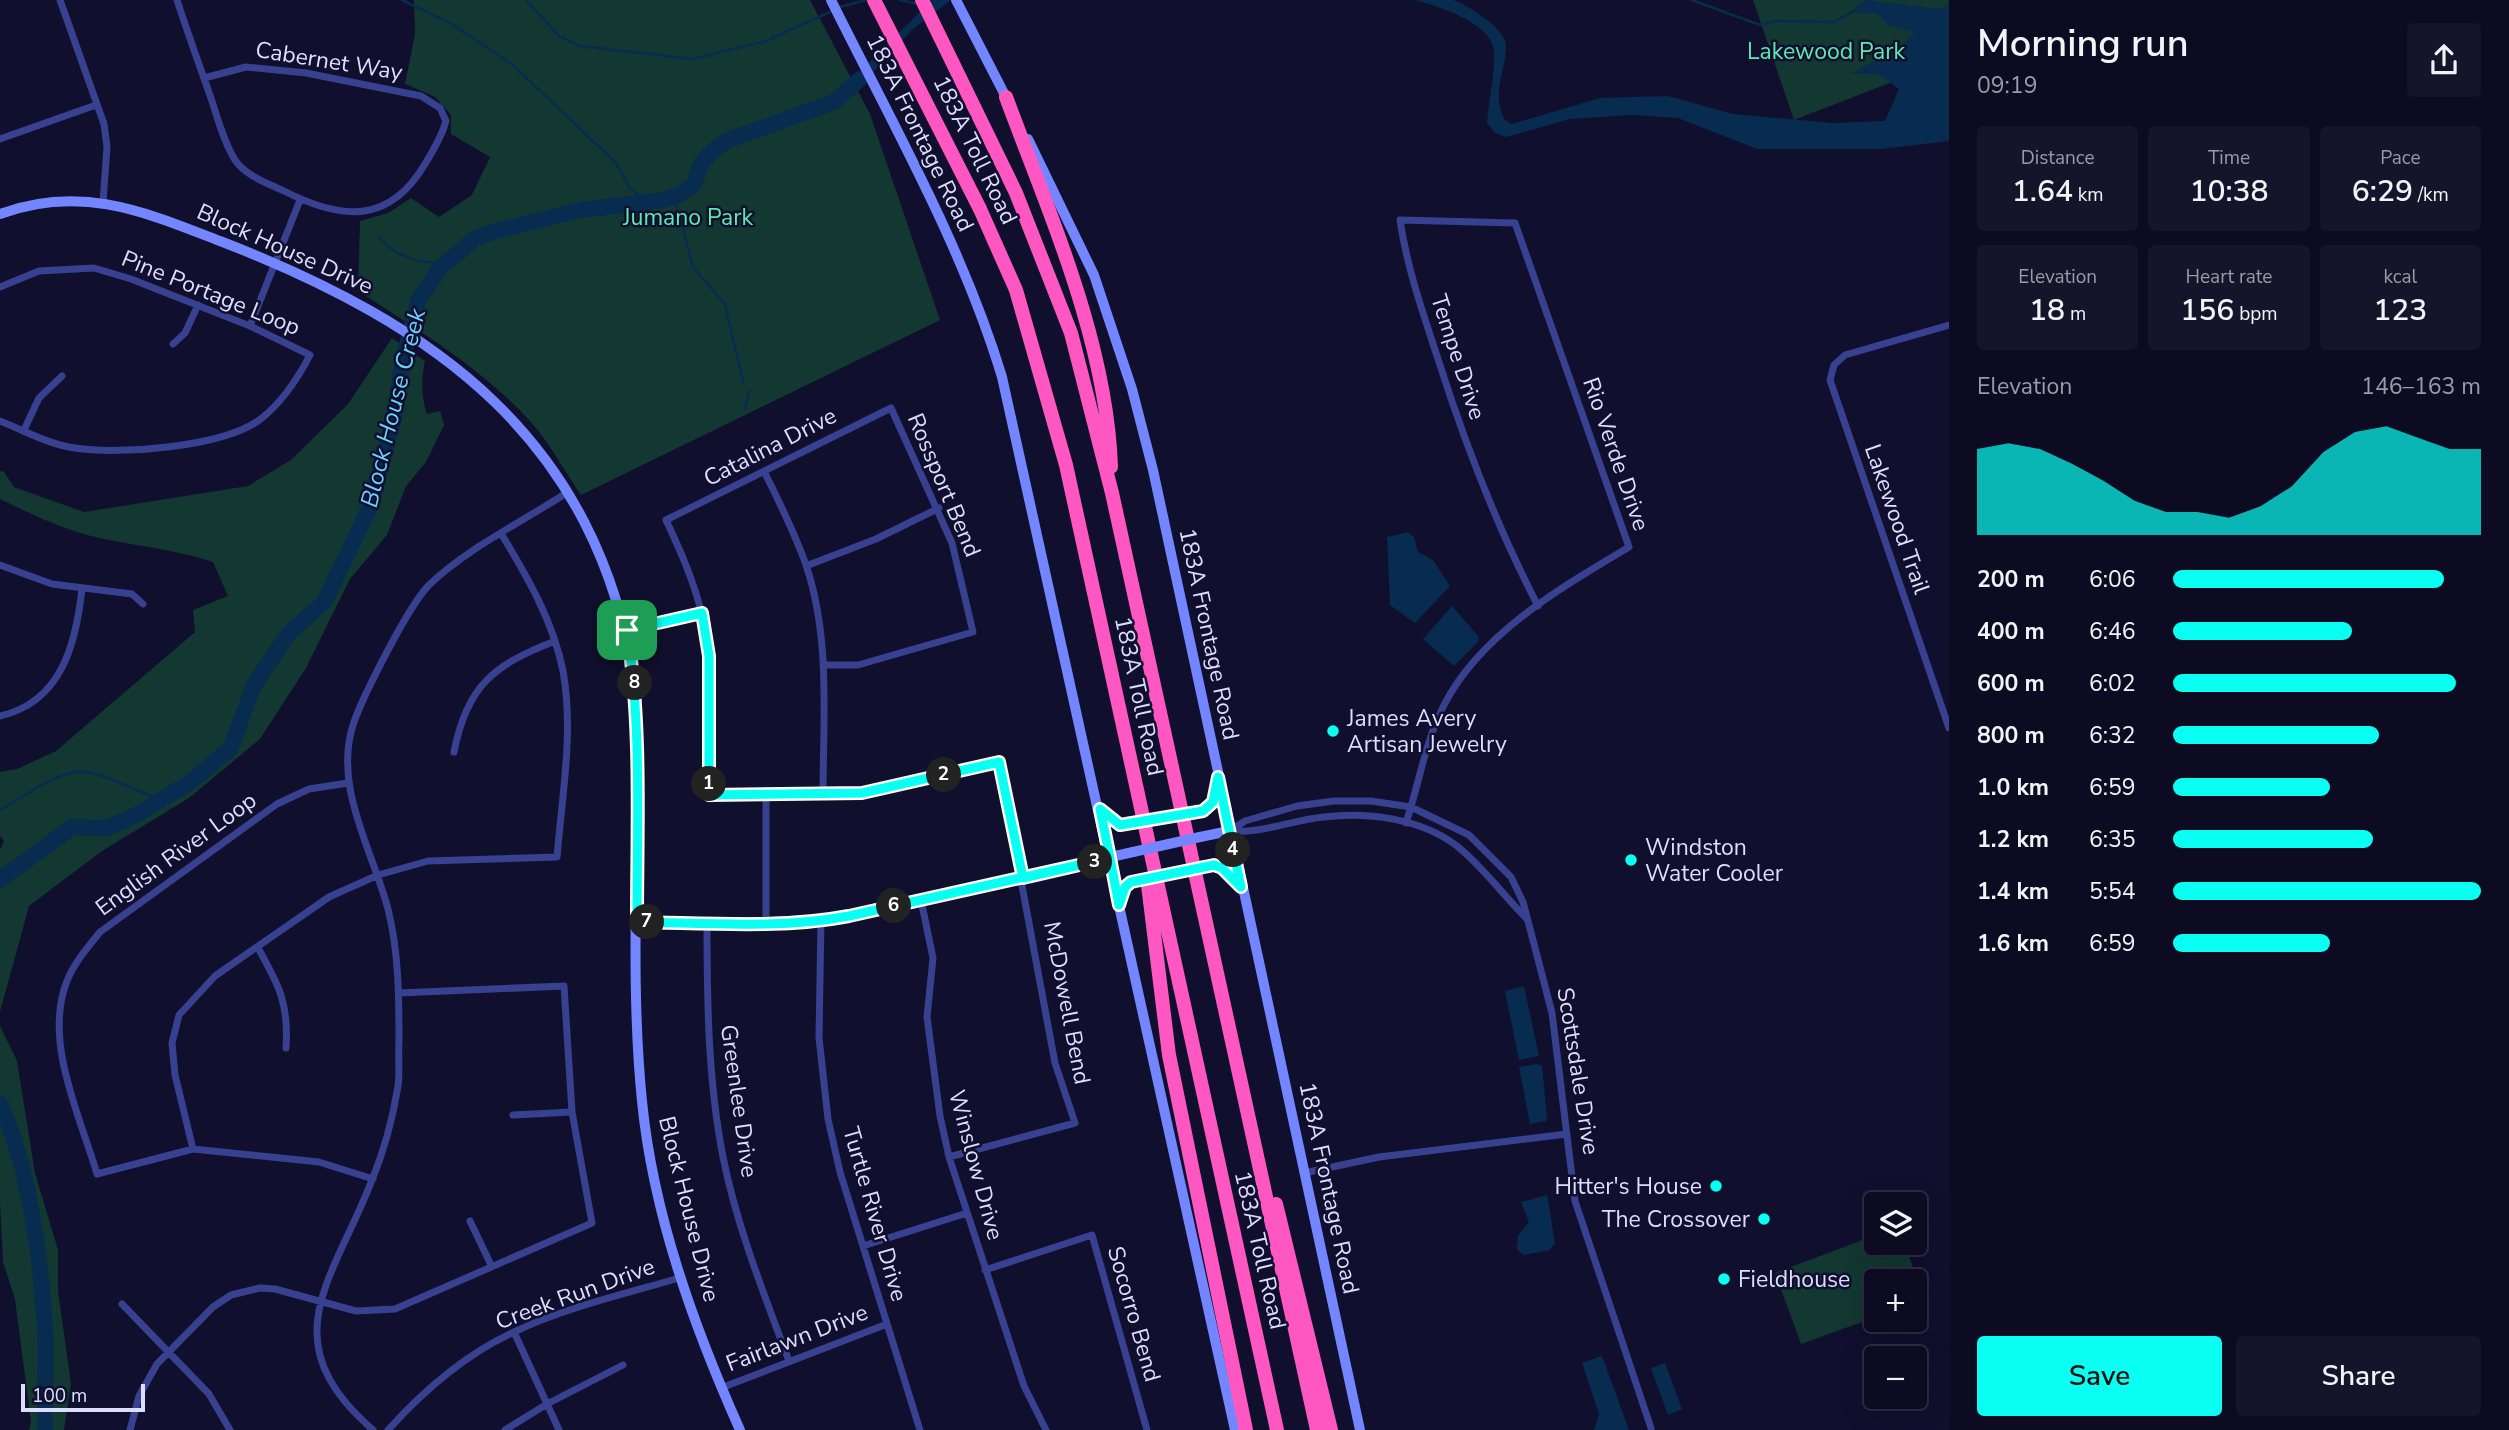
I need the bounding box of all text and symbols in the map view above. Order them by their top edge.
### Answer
text: Morning run [1977,18,2189,69]
button: share [2407,23,2481,97]
street label: 183A Frontage Road [859,29,981,237]
street label: Cabernet Way [253,34,405,88]
park label: Lakewood Park [1747,36,1905,67]
street label: 183A Toll Road [926,70,1024,230]
text: 09:19 [1977,70,2037,101]
text: Distance [2021,145,2095,171]
text: Time [2208,145,2250,171]
text: Pace [2380,145,2421,171]
text: 1.64 [2012,171,2073,212]
text: 10:38 [2189,171,2269,212]
text: 6:29 [2352,171,2413,212]
text: km [2073,182,2104,208]
text: /km [2413,182,2449,208]
street label: Block House Drive [192,196,378,302]
park label: Jumano Park [622,202,753,233]
street label: Pine Portage Loop [117,243,305,343]
text: Elevation [2018,264,2097,290]
text: Heart rate [2186,264,2272,290]
text: kcal [2383,264,2417,290]
street label: Tempe Drive [1423,290,1493,424]
text: 18 [2029,290,2065,331]
text: 156 [2180,290,2234,331]
text: 123 [2373,290,2427,331]
text: m [2065,301,2086,327]
text: bpm [2234,301,2278,327]
water label: Block House Creek [353,304,433,511]
text: Elevation [1977,371,2072,402]
text: 146–163 m [2361,371,2481,402]
street label: Rio Verde Drive [1575,373,1657,535]
street label: Catalina Drive [698,400,842,494]
street label: Rossport Bend [900,408,988,562]
street label: Lakewood Trail [1857,440,1937,598]
street label: 183A Frontage Road [1171,525,1247,743]
text: 200 m [1977,564,2045,595]
text: 6:06 [2089,564,2136,595]
pin [597,600,657,660]
icon: arrive [608,611,646,649]
street label: 183A Toll Road [1107,614,1171,778]
text: 400 m [1977,616,2045,647]
text: 6:46 [2089,616,2136,647]
pin: 8 [618,666,652,700]
text: 600 m [1977,668,2045,699]
text: 6:02 [2089,668,2136,699]
text: 8 [629,669,640,695]
place label: James Avery Artisan Jewelry [1346,703,1507,760]
text: 800 m [1977,720,2045,751]
text: 6:32 [2089,720,2136,751]
marker: James Avery Artisan Jewelry [1325,723,1341,739]
pin: 2 [926,758,962,792]
text: 2 [938,761,949,787]
pin: 1 [692,766,726,802]
text: 1 [703,770,714,796]
text: 1.0 km [1977,772,2049,803]
text: 6:59 [2089,772,2136,803]
street label: English River Loop [89,785,263,923]
text: 1.2 km [1977,824,2049,855]
text: 6:35 [2089,824,2136,855]
pin: 4 [1216,832,1250,868]
place label: Windston Water Cooler [1645,832,1784,889]
text: 4 [1227,836,1238,862]
pin: 3 [1078,844,1112,880]
text: 3 [1089,848,1100,874]
marker: Windston Water Cooler [1623,852,1639,868]
text: 1.4 km [1977,876,2049,907]
text: 5:54 [2089,876,2136,907]
pin: 6 [876,888,912,923]
text: 6 [888,892,899,918]
pin: 7 [630,904,664,940]
text: 7 [641,908,652,934]
street label: McDowell Bend [1036,919,1098,1087]
text: 1.6 km [1977,928,2049,959]
text: 6:59 [2089,928,2136,959]
street label: Scottsdale Drive [1549,985,1607,1157]
street label: Greenlee Drive [713,1023,765,1179]
street label: 183A Frontage Road [1291,1079,1367,1297]
street label: Winslow Drive [941,1087,1011,1243]
street label: Block House Drive [651,1113,727,1305]
street label: Turtle River Drive [835,1123,915,1305]
street label: 183A Toll Road [1227,1168,1293,1332]
place label: Hitter's House [1554,1171,1702,1202]
marker: Hitter's House [1708,1178,1724,1194]
map controls [1864,1192,1927,1409]
button: layers [1864,1192,1927,1255]
place label: The Crossover [1602,1204,1751,1235]
marker: The Crossover [1756,1211,1772,1227]
street label: Socorro Bend [1100,1243,1168,1385]
street label: Creek Run Drive [491,1251,659,1337]
place label: Fieldhouse [1738,1264,1850,1295]
button: + [1864,1269,1927,1332]
marker: Fieldhouse [1716,1271,1732,1287]
street label: Fairlawn Drive [722,1297,872,1379]
button: Save [1977,1336,2222,1416]
button: Share [2236,1336,2481,1416]
button: − [1864,1346,1927,1409]
scale bar [21,1381,145,1413]
text: 100 m [32,1383,87,1409]

